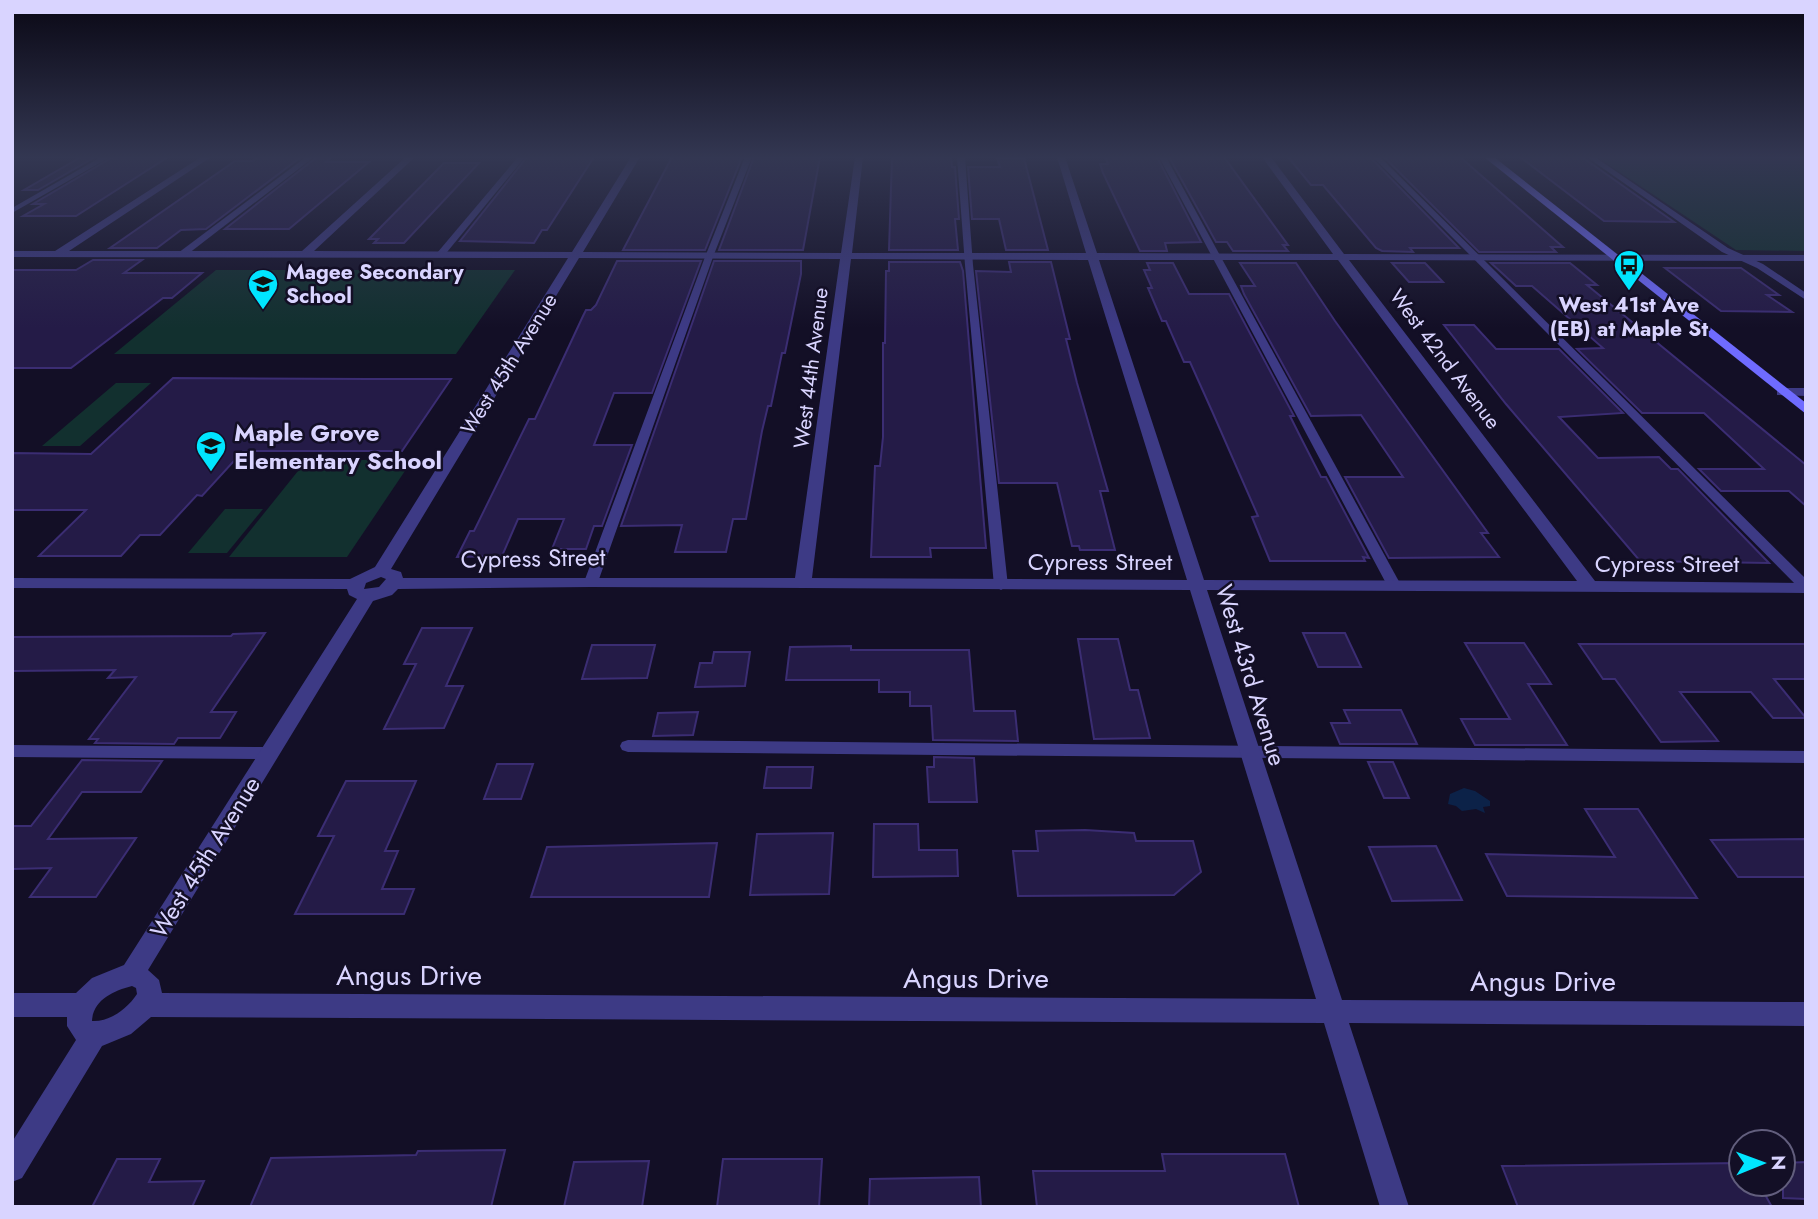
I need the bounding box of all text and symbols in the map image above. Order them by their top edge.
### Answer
bus stop icon: West 41st Ave (EB) at Maple St [1612,248,1646,292]
place label: Magee Secondary School [286,257,465,311]
school or university icon: Magee Secondary School [246,267,280,311]
street label: West 42nd Avenue [1382,283,1508,436]
street label: West 44th Avenue [786,286,836,450]
street label: West 45th Avenue [453,287,565,440]
place label: West 41st Ave (EB) at Maple St [1550,290,1708,344]
place label: Maple Grove Elementary School [234,415,442,478]
school or university icon: Maple Grove Elementary School [194,429,228,473]
street label: Cypress Street [460,539,606,577]
street label: Cypress Street [1028,544,1173,579]
street label: Cypress Street [1595,546,1740,581]
street label: West 43rd Avenue [1207,580,1295,770]
street label: West 45th Avenue [141,769,269,945]
street label: Angus Drive [336,955,482,996]
street label: Angus Drive [903,958,1049,999]
street label: Angus Drive [1470,961,1616,1002]
north arrow [1727,1128,1797,1198]
text: N [1765,1155,1792,1170]

